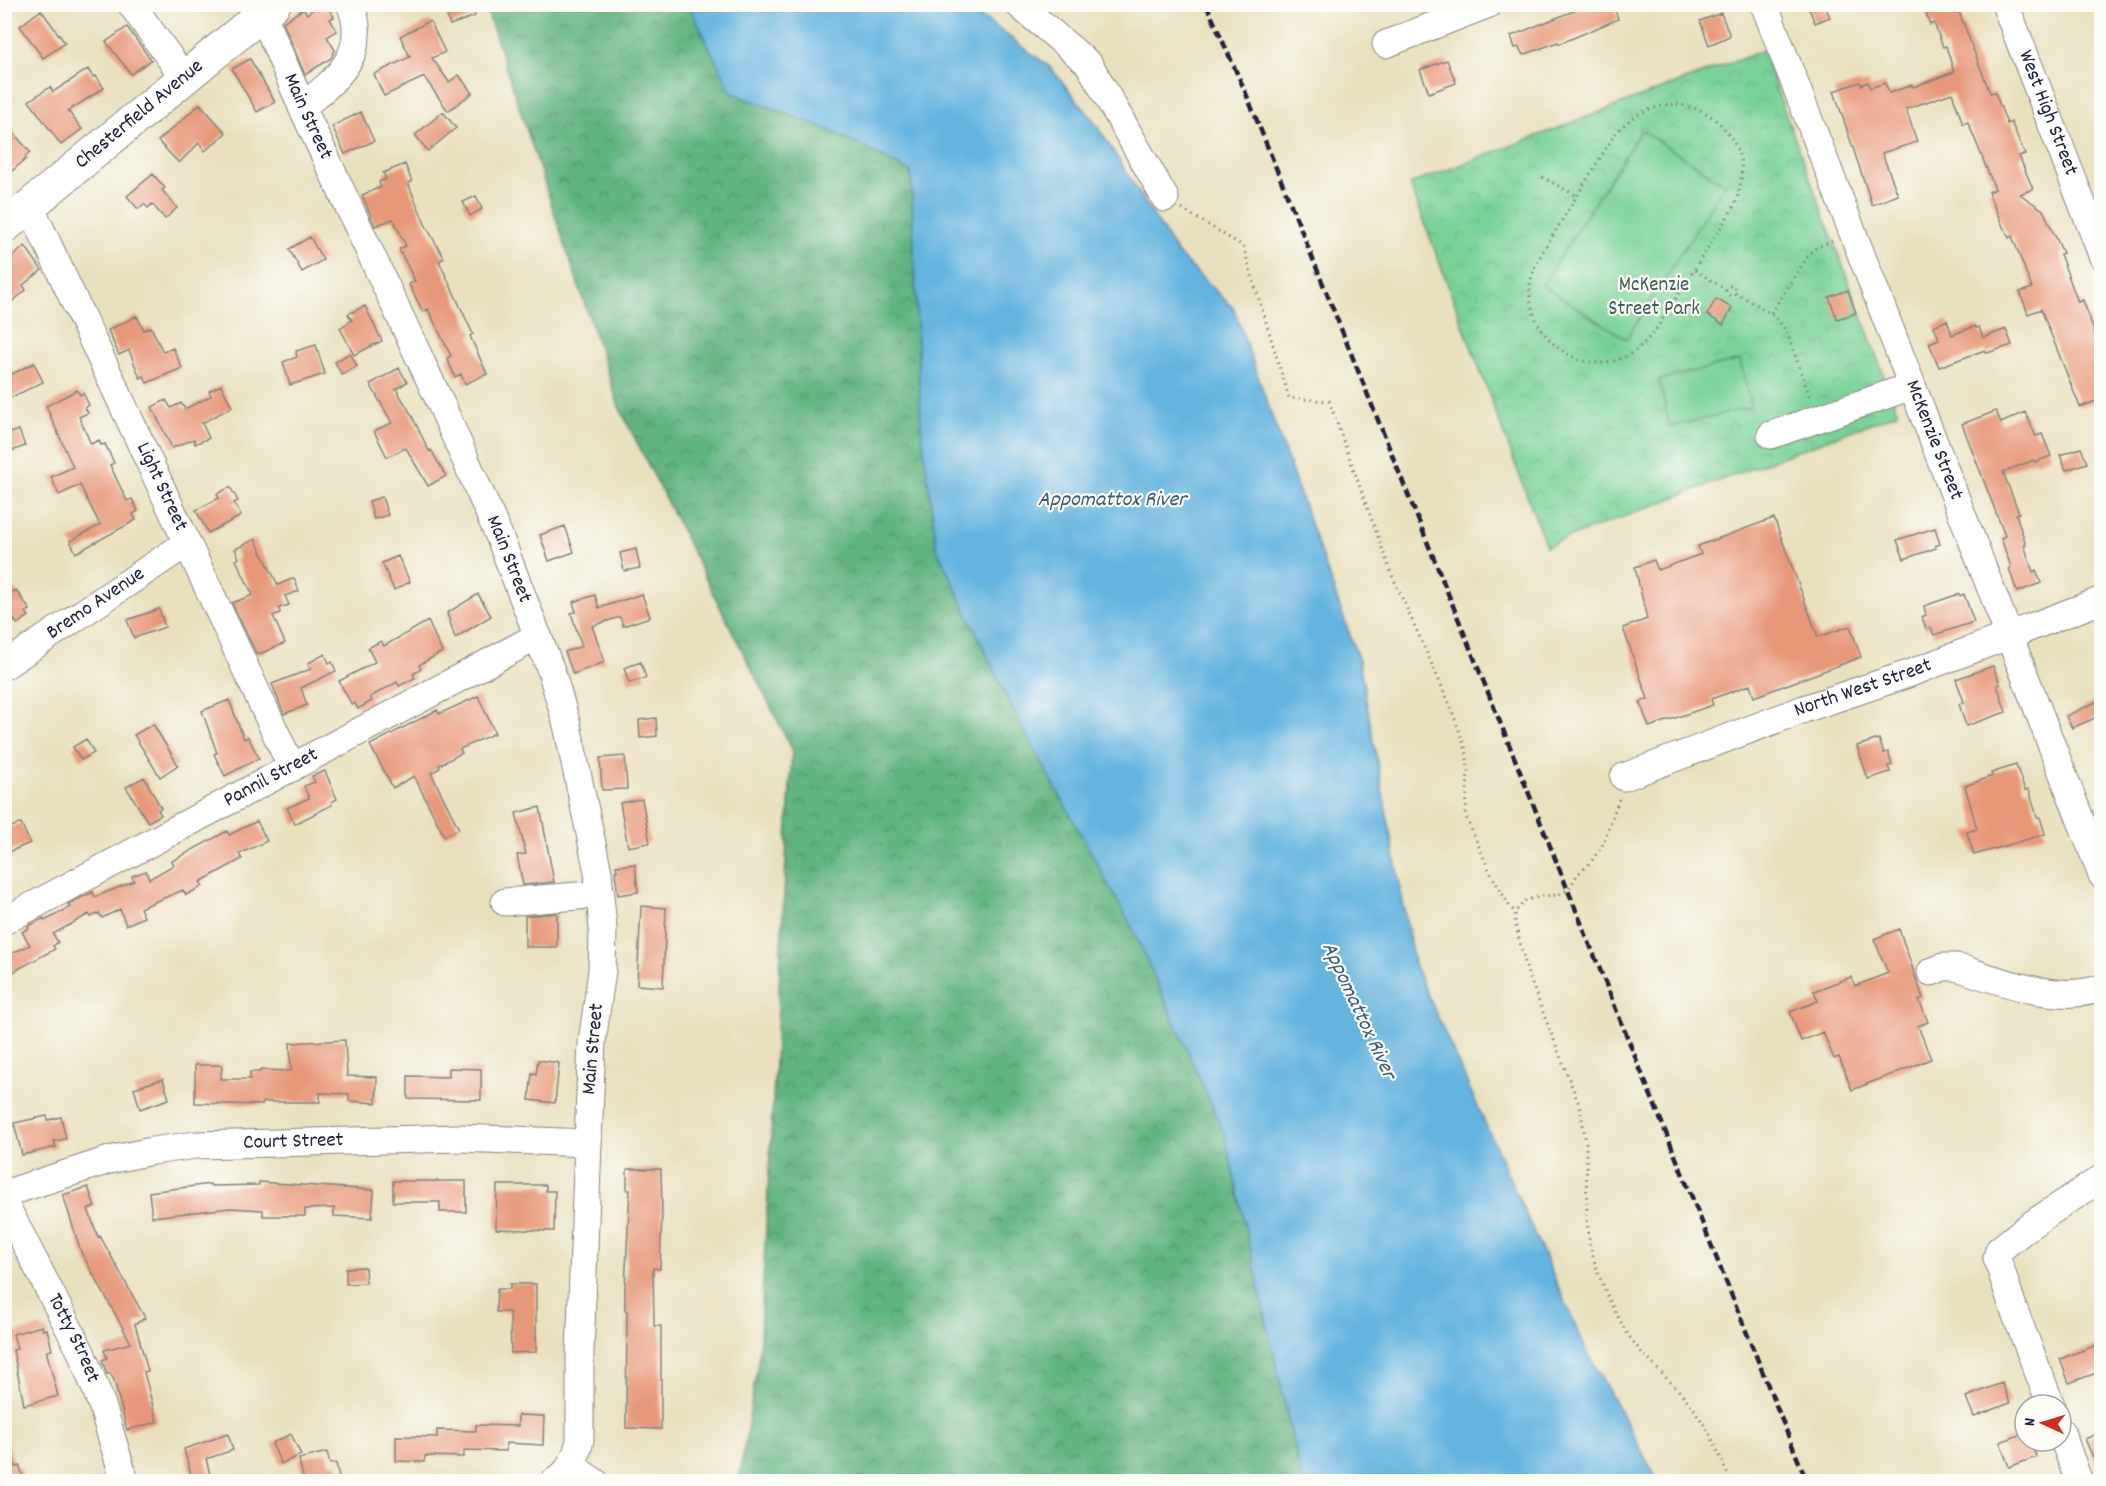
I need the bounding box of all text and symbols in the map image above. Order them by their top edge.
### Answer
street label: West High Street [2009,46,2085,180]
street label: Chesterfield Avenue [69,53,211,177]
street label: Main Street [275,69,340,165]
park label: McKenzie Street Park [1608,271,1700,325]
street label: McKenzie Street [1896,376,1970,505]
street label: Light Street [127,438,195,537]
water label: Appomattox River [1038,485,1189,516]
street label: Main Street [477,511,539,608]
street label: Bremo Avenue [41,560,151,648]
street label: North West Street [1790,651,1937,726]
street label: Pannil Street [219,741,324,816]
water label: Appomattox River [1313,937,1405,1087]
street label: Main Street [575,1002,613,1096]
street label: Court Street [243,1126,344,1159]
street label: Totty Street [39,1289,107,1388]
north arrow [2013,1393,2073,1453]
text: N [2019,1417,2042,1427]

